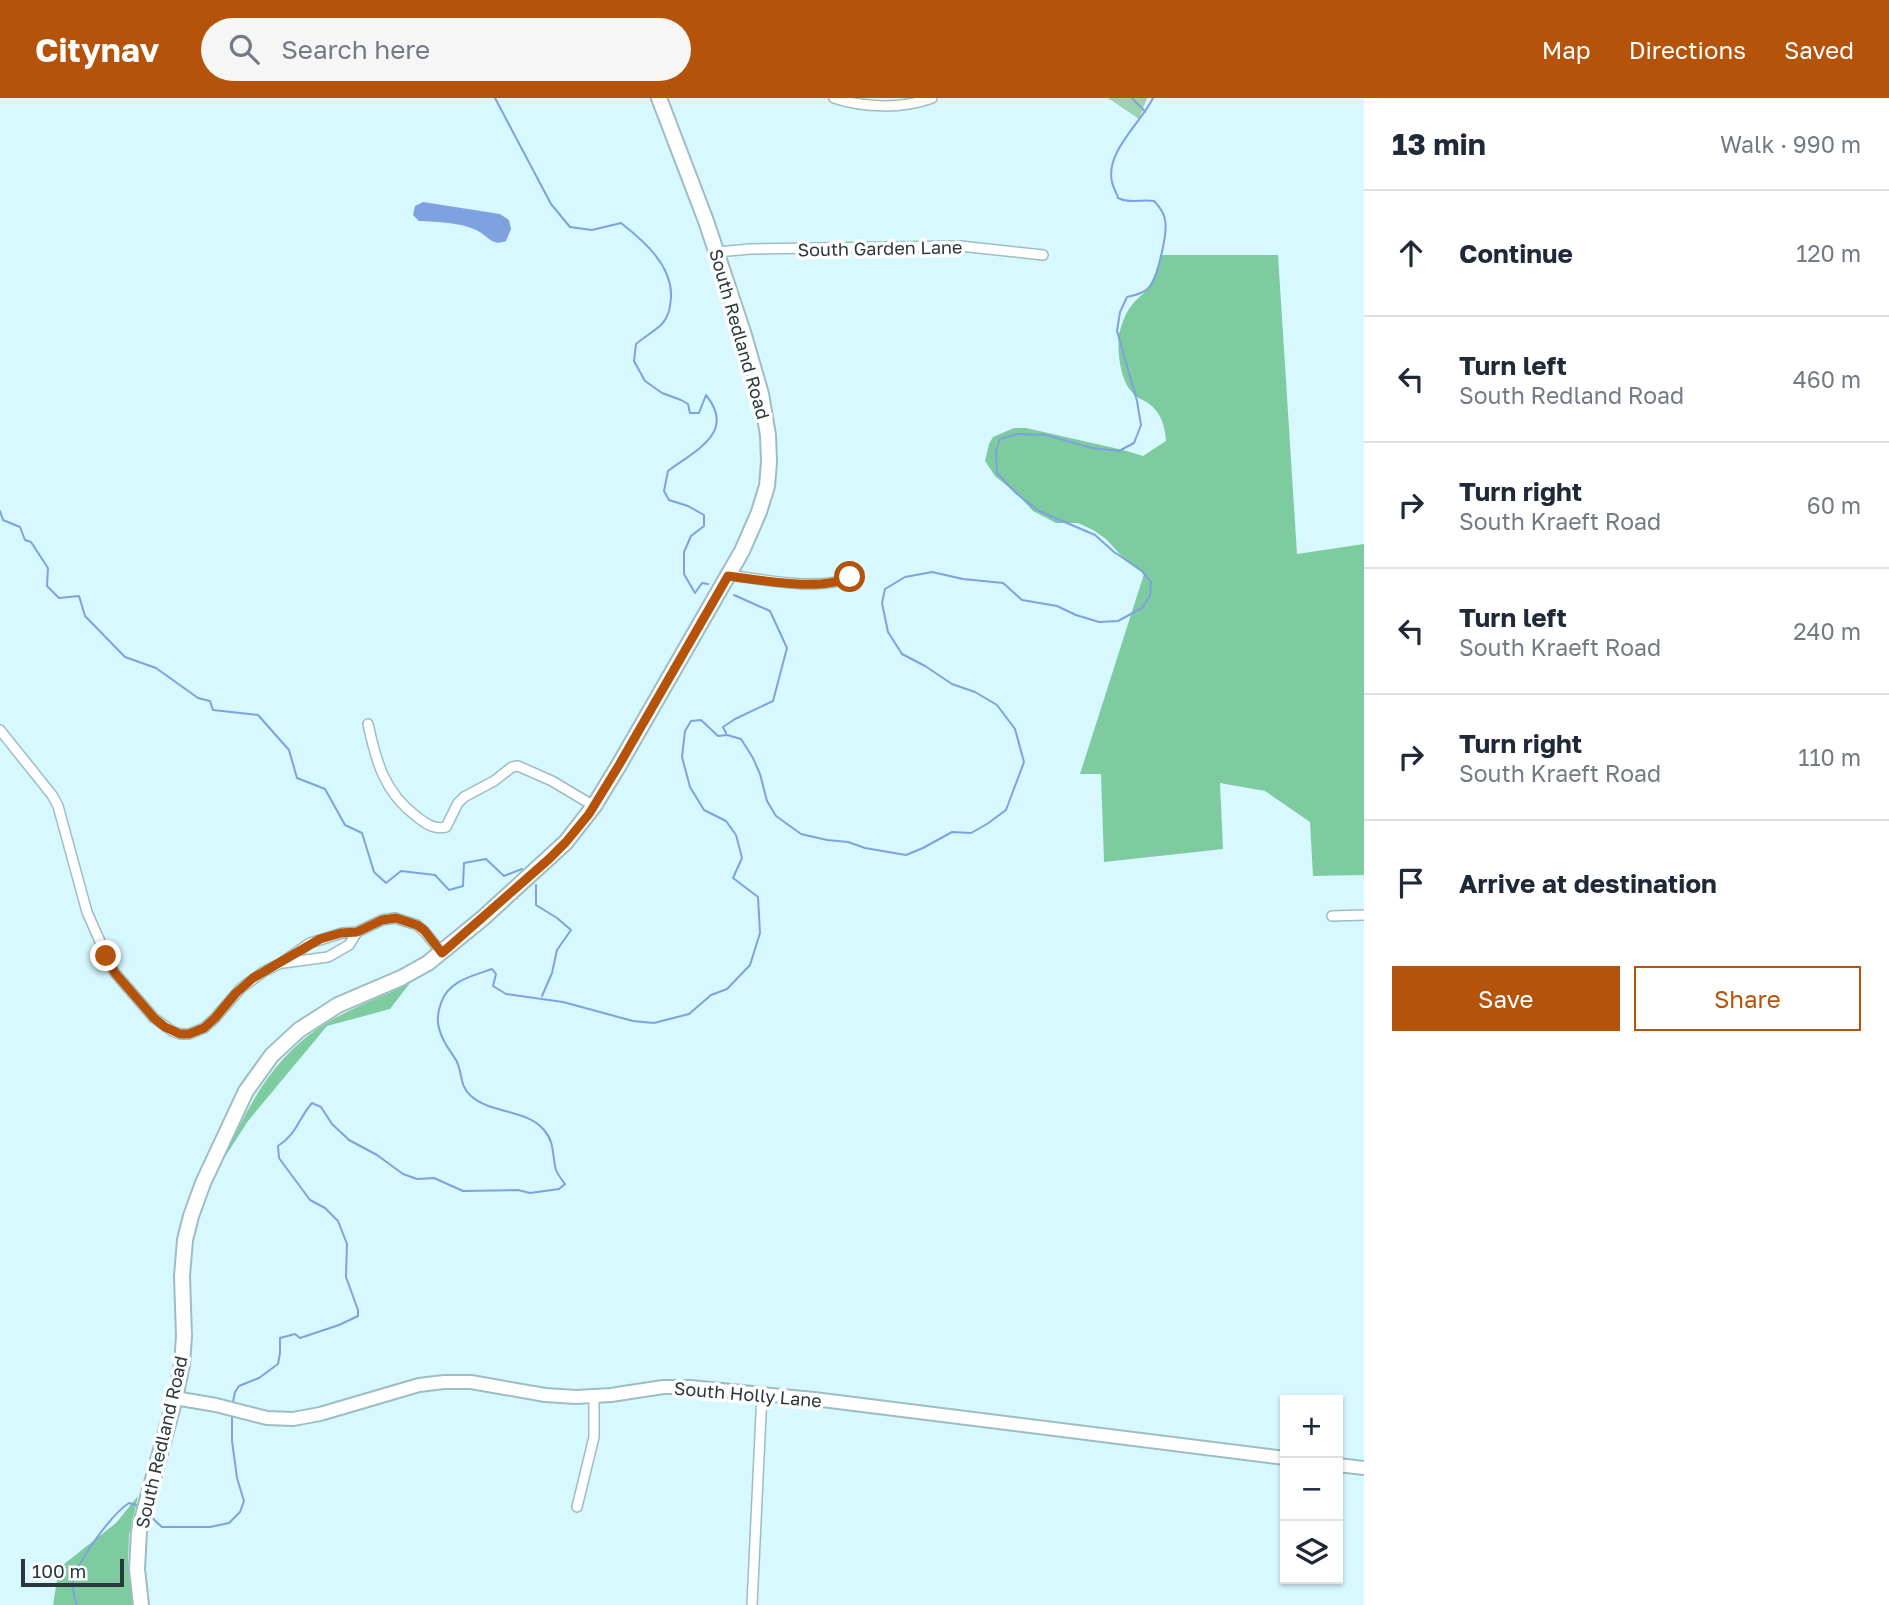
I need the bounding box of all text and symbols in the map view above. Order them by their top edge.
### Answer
search box [201,18,691,81]
text: Citynav [35,30,159,69]
icon: search [225,30,263,68]
text: Search here [281,34,430,65]
text: Map [1542,35,1591,64]
text: Directions [1629,35,1746,64]
text: Saved [1784,35,1854,64]
text: 13 min [1392,126,1486,162]
text: Walk · 990 m [1720,130,1861,158]
icon: ahead [1392,234,1430,272]
street label: South Garden Lane [797,236,963,260]
text: Continue [1459,238,1573,269]
text: 120 m [1796,239,1861,267]
street label: South Redland Road [705,246,775,422]
text: Turn left [1459,350,1567,381]
icon: left [1392,360,1430,398]
text: 460 m [1793,365,1861,393]
text: South Redland Road [1459,381,1684,409]
text: Turn right [1459,476,1582,507]
icon: right [1392,486,1430,524]
text: 60 m [1807,491,1861,519]
text: South Kraeft Road [1459,507,1661,535]
route start [834,561,865,592]
text: Turn left [1459,602,1567,633]
icon: left [1392,612,1430,650]
text: 240 m [1793,617,1861,645]
text: South Kraeft Road [1459,633,1661,661]
text: Turn right [1459,728,1582,759]
icon: right [1392,738,1430,776]
text: 110 m [1798,743,1861,771]
text: South Kraeft Road [1459,759,1661,787]
icon: arrive [1392,864,1430,902]
text: Arrive at destination [1459,868,1717,899]
route end [90,940,121,971]
button: Save [1392,966,1620,1031]
button: Share [1634,966,1861,1031]
street label: South Redland Road [130,1354,192,1530]
street label: South Holly Lane [673,1377,823,1411]
map controls [1280,1395,1343,1584]
button: + [1280,1395,1343,1458]
button: − [1280,1458,1343,1521]
button: layers [1280,1521,1343,1584]
scale bar [21,1556,124,1588]
text: 100 m [32,1559,86,1582]

